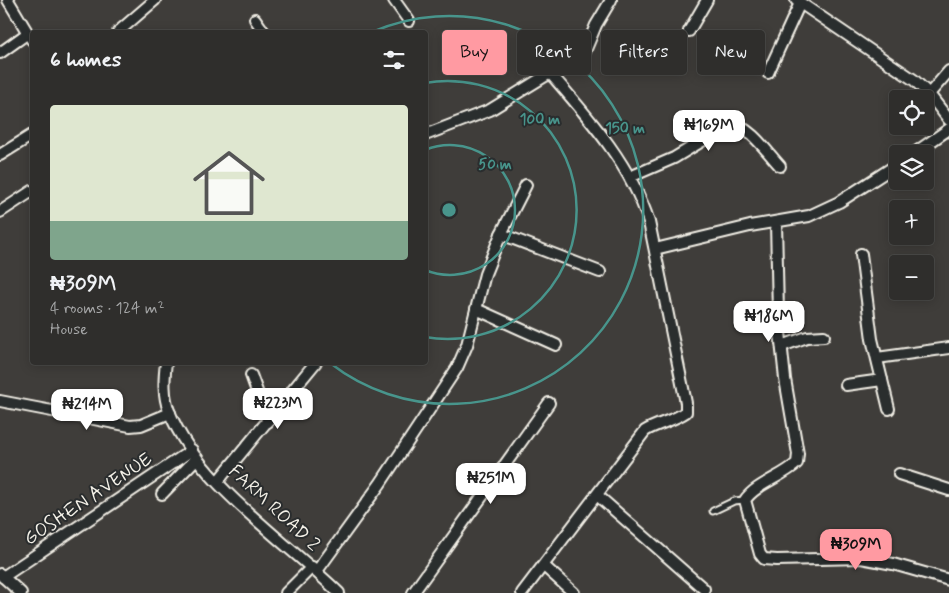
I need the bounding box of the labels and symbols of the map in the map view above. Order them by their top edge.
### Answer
text: 100 m [520,110,560,130]
pin: ₦169M [674,110,744,152]
text: 150 m [605,119,645,139]
text: 50 m [478,155,512,175]
centre of rings [440,201,458,219]
pin: ₦186M [734,300,804,343]
pin: ₦214M [52,388,122,431]
pin: ₦223M [243,388,313,430]
street label: GOSHEN AVENUE [19,447,157,551]
street label: FARM ROAD 2 [223,459,325,557]
pin: ₦251M [456,462,526,505]
pin: ₦309M [821,528,891,571]

